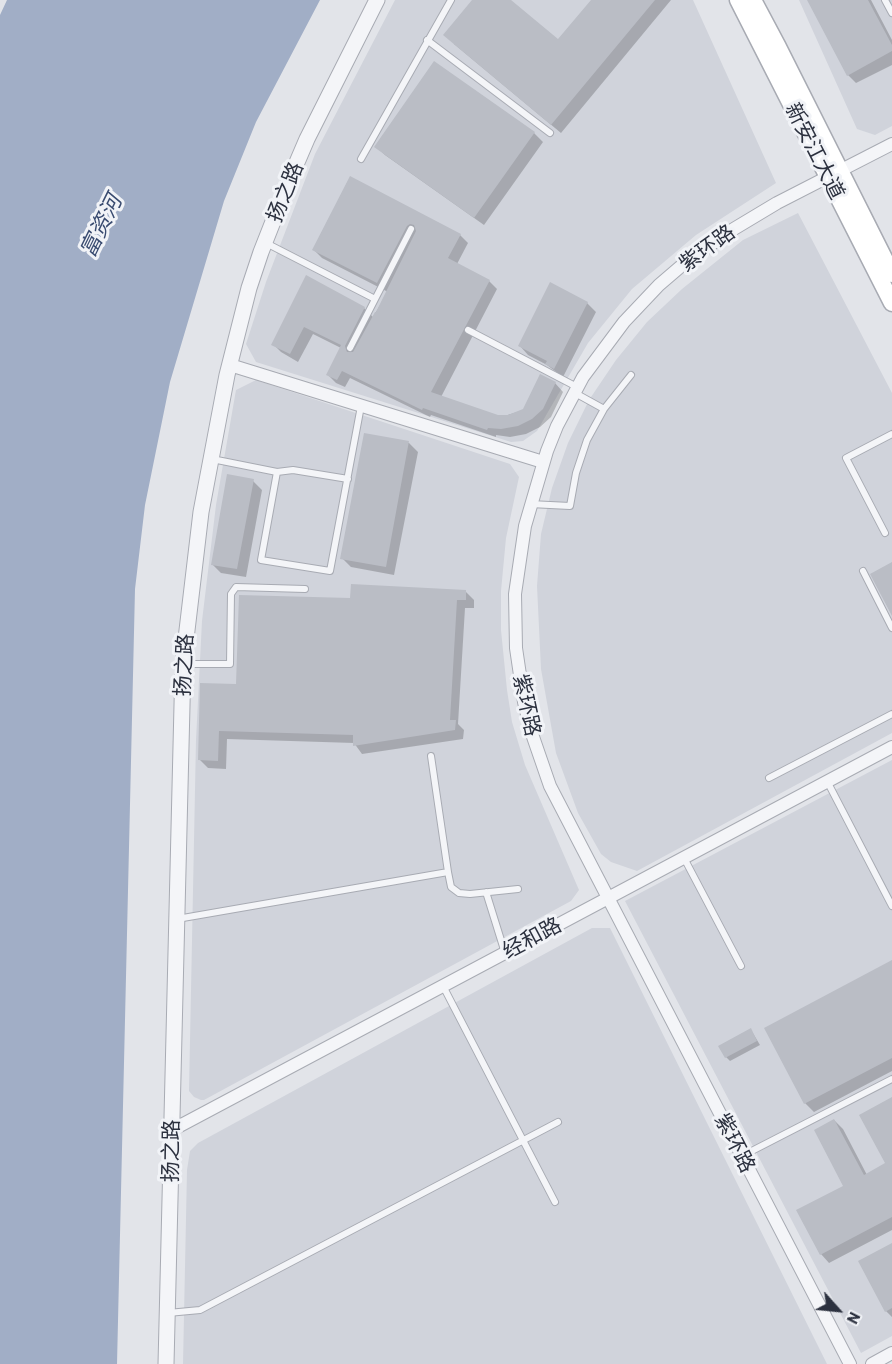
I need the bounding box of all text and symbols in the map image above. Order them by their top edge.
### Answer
street label: 新安江大道 [780,99,850,203]
street label: 扬之路 [262,158,308,226]
water label: 富资河 [75,191,127,261]
street label: 紫环路 [674,219,740,277]
street label: 扬之路 [170,633,198,697]
street label: 紫环路 [508,672,546,738]
street label: 经和路 [498,912,566,964]
street label: 紫环路 [709,1109,761,1177]
street label: 扬之路 [158,1119,184,1183]
north arrow [808,1280,868,1340]
text: N [844,1309,865,1327]

